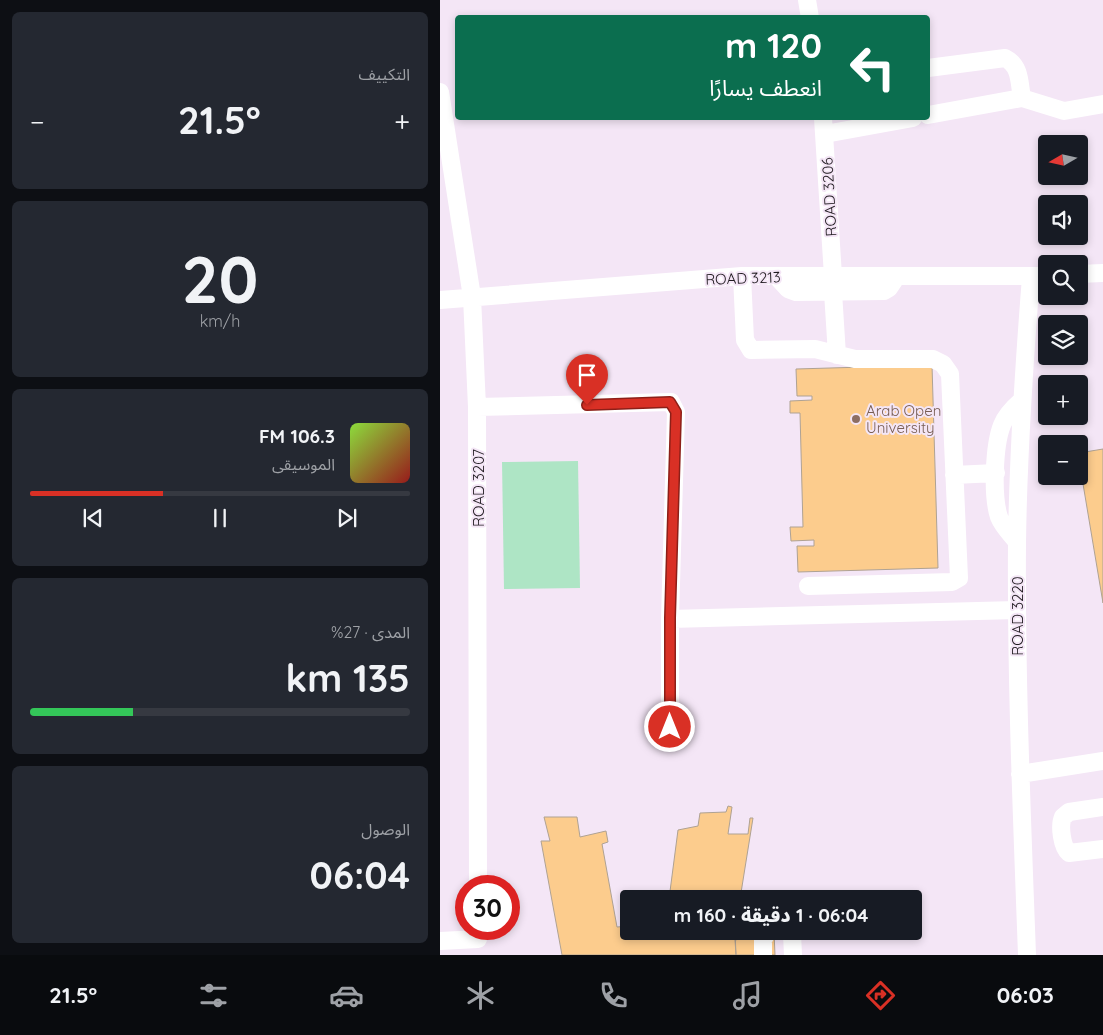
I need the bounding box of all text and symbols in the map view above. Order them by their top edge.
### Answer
text: 120 m [725,23,822,67]
icon: left [840,35,905,100]
text: التكييف [358,64,410,84]
text: انعطف يسارًا [709,74,822,102]
text: 21.5° [178,96,261,144]
text: − [30,104,45,139]
text: + [394,104,410,139]
north arrow [1038,135,1088,185]
map controls [1038,135,1088,485]
street label: ROAD 3206 [817,157,841,237]
button: sound [1038,195,1088,245]
text: 20 [182,238,258,319]
button: search [1038,255,1088,305]
street label: ROAD 3213 [705,267,781,289]
text: km/h [200,311,240,331]
button: layers [1038,315,1088,365]
pin [566,354,608,405]
icon: arrive [573,361,601,389]
button: + [1038,375,1088,425]
place label: Arab Open University [866,401,941,437]
marker: Arab Open University [850,413,862,425]
text: 106.3 FM [259,424,335,448]
button: − [1038,435,1088,485]
street label: ROAD 3207 [469,449,488,527]
text: الموسيقى [272,454,335,474]
icon: previous [79,504,107,532]
icon: pause [206,504,234,532]
icon: next [333,504,361,532]
street label: ROAD 3220 [1008,576,1027,656]
text: المدى · 27% [331,622,410,642]
text: 135 km [286,654,410,702]
position arrow [643,700,695,752]
text: الوصول [361,819,410,839]
text: 06:04 [310,851,410,899]
speed limit sign: 30 [455,875,520,940]
text: 06:04 · 1 دقيقة · 160 m [674,903,868,927]
icon: filters [196,978,231,1013]
icon: car [329,978,364,1013]
icon: climate [463,978,498,1013]
icon: phone [596,978,631,1013]
icon: music [730,978,765,1013]
icon: directions [863,978,898,1013]
text: 21.5° [49,981,97,1009]
text: 06:03 [997,981,1054,1009]

